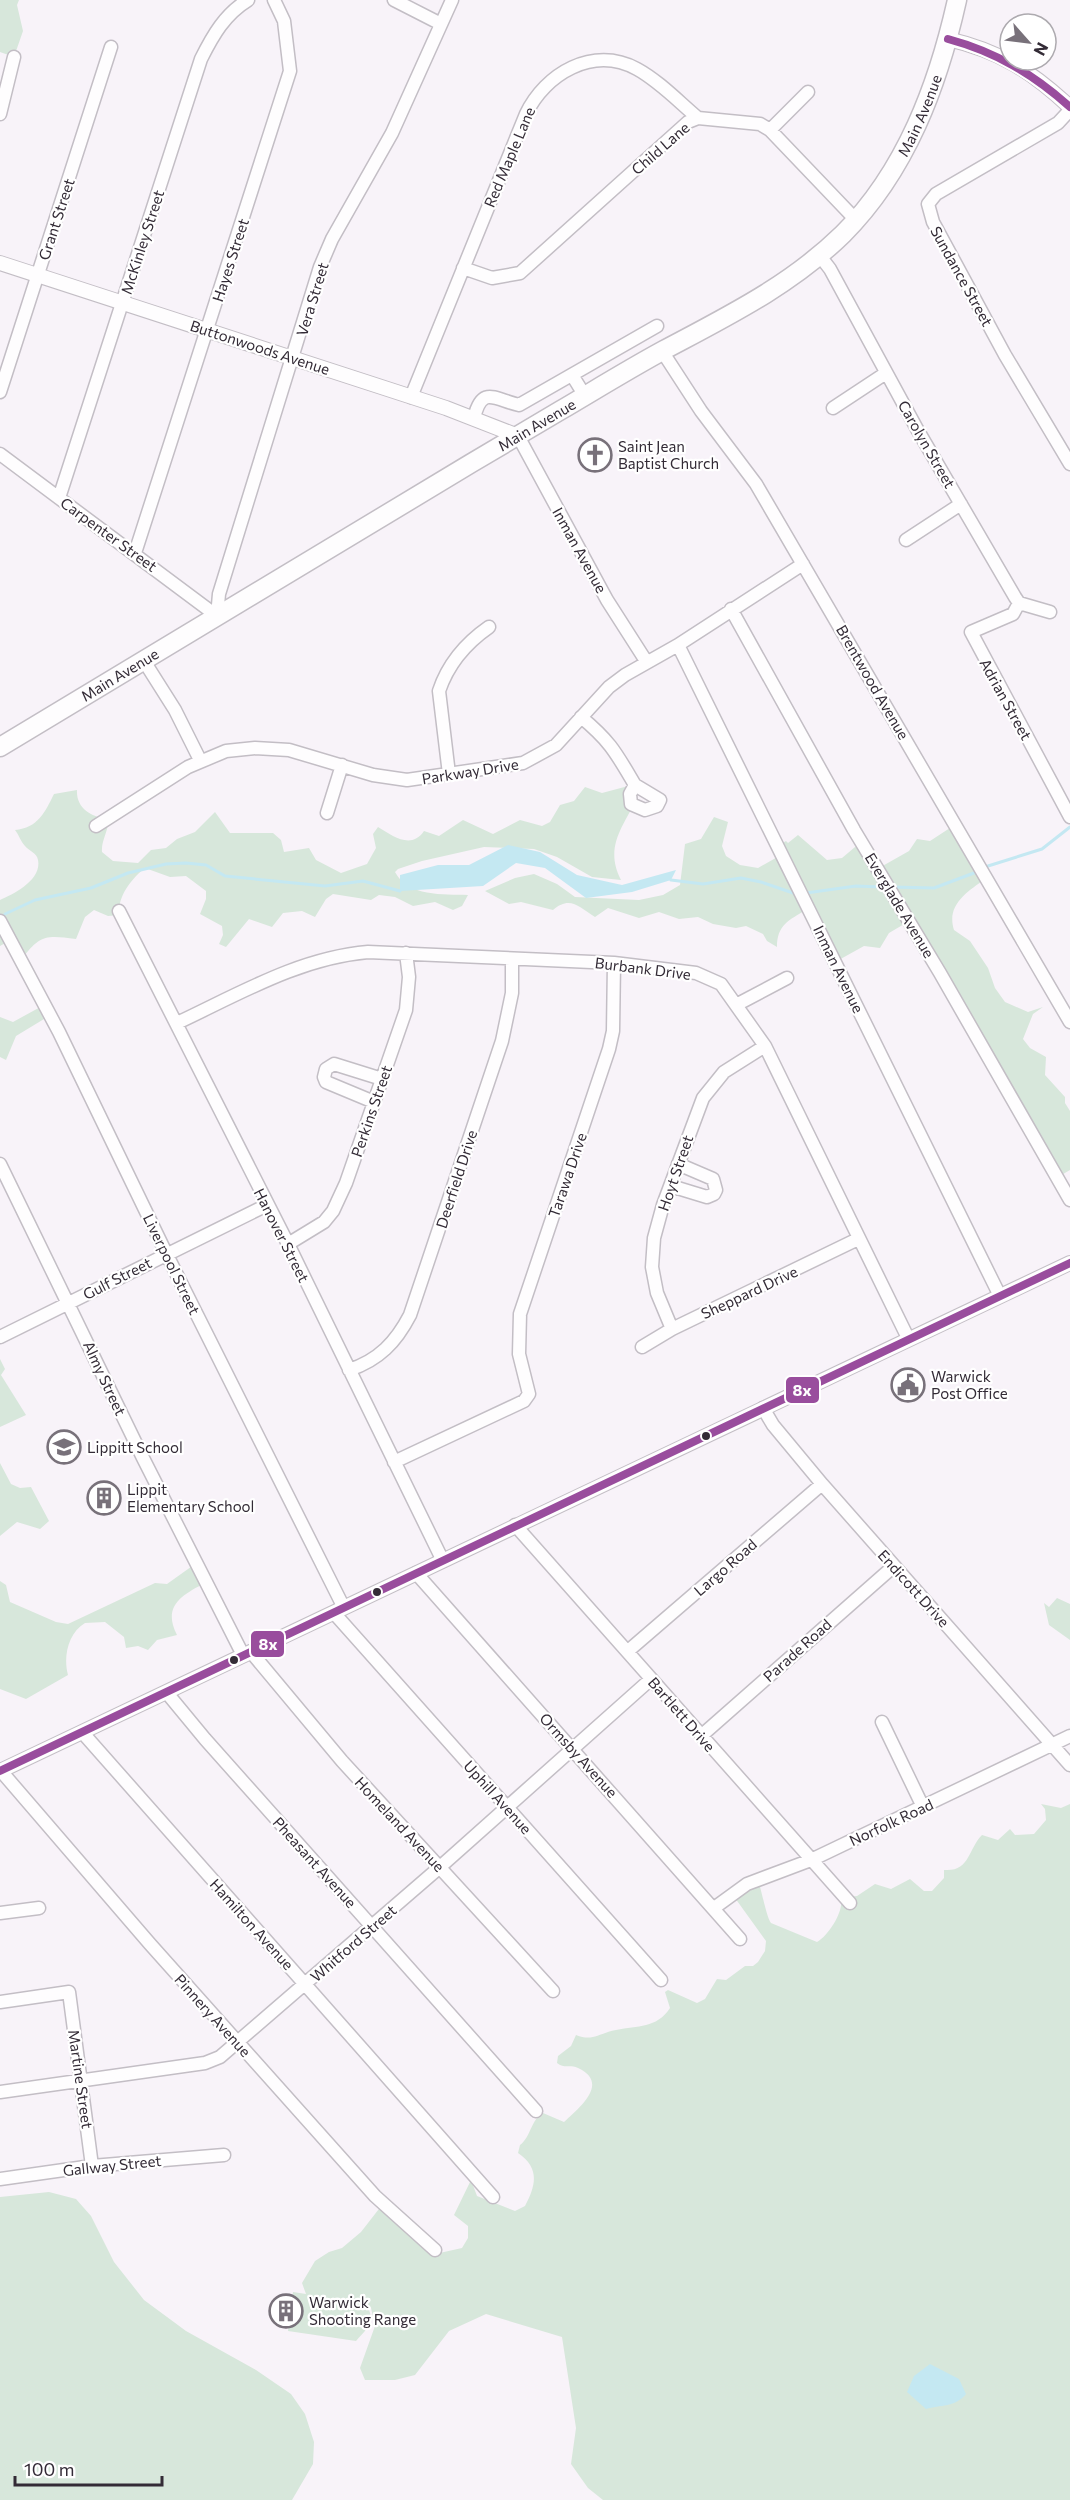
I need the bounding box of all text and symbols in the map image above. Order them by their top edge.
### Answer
north arrow [998,12,1058,72]
text: N [1030,40,1053,59]
street label: Main Avenue [894,72,945,159]
street label: Red Maple Lane [480,104,538,210]
street label: Child Lane [627,118,693,178]
street label: Grant Street [34,176,78,262]
street label: McKinley Street [117,187,167,297]
street label: Hayes Street [208,216,252,304]
street label: Sundance Street [927,223,997,329]
street label: Vera Street [292,260,332,338]
street label: Buttonwoods Avenue [188,316,332,378]
street label: Main Avenue [494,394,579,455]
street label: Carolyn Street [895,397,959,491]
church icon: Saint Jean Baptist Church [577,437,613,473]
place label: Saint Jean Baptist Church [618,437,719,472]
street label: Carpenter Street [57,493,161,575]
street label: Inman Avenue [549,504,611,596]
street label: Brentwood Avenue [833,622,913,743]
street label: Main Avenue [78,644,162,705]
street label: Adrian Street [976,655,1036,743]
street label: Parkway Drive [420,754,520,788]
street label: Everglade Avenue [862,849,938,961]
street label: Inman Avenue [810,922,868,1016]
street label: Burbank Drive [594,953,692,983]
street label: Perkins Street [347,1063,395,1159]
street label: Deerfield Drive [432,1128,480,1230]
street label: Tarawa Drive [544,1130,590,1220]
street label: Hoyt Street [654,1133,696,1213]
street label: Hanover Street [251,1185,313,1285]
street label: Liverpool Street [140,1211,204,1317]
street label: Gulf Street [80,1253,154,1303]
street label: Sheppard Drive [698,1262,800,1322]
street label: Almy Street [80,1338,130,1418]
public building icon: Warwick Post Office [890,1367,926,1403]
place label: Warwick Post Office [931,1367,1008,1402]
line badge: 8x [785,1376,820,1404]
text: 8x [793,1380,811,1399]
school or university icon: Lippitt School [46,1429,82,1465]
unlabelled marker [700,1430,712,1442]
place label: Lippitt School [87,1438,183,1456]
building icon: Lippit Elementary School [86,1480,122,1516]
place label: Lippit Elementary School [127,1480,254,1515]
street label: Largo Road [690,1535,760,1599]
street label: Endicott Drive [875,1546,953,1630]
unlabelled marker [371,1586,383,1598]
street label: Parade Road [759,1615,835,1685]
line badge: 8x [250,1630,285,1658]
text: 8x [259,1634,277,1653]
unlabelled marker [228,1654,240,1666]
street label: Bartlett Drive [645,1673,719,1755]
street label: Ormsby Avenue [536,1709,622,1801]
street label: Uphill Avenue [460,1757,536,1838]
street label: Homeland Avenue [351,1773,449,1875]
street label: Norfolk Road [846,1795,936,1849]
street label: Pheasant Avenue [269,1813,361,1911]
street label: Hamilton Avenue [206,1875,298,1973]
street label: Whitford Street [306,1901,400,1985]
street label: Pinnery Avenue [171,1970,255,2060]
street label: Martine Street [65,2028,97,2130]
street label: Gallway Street [62,2151,162,2179]
building icon: Warwick Shooting Range [268,2293,304,2329]
place label: Warwick Shooting Range [309,2293,416,2328]
scale bar [15,2449,162,2487]
text: 100 m [24,2458,74,2480]

